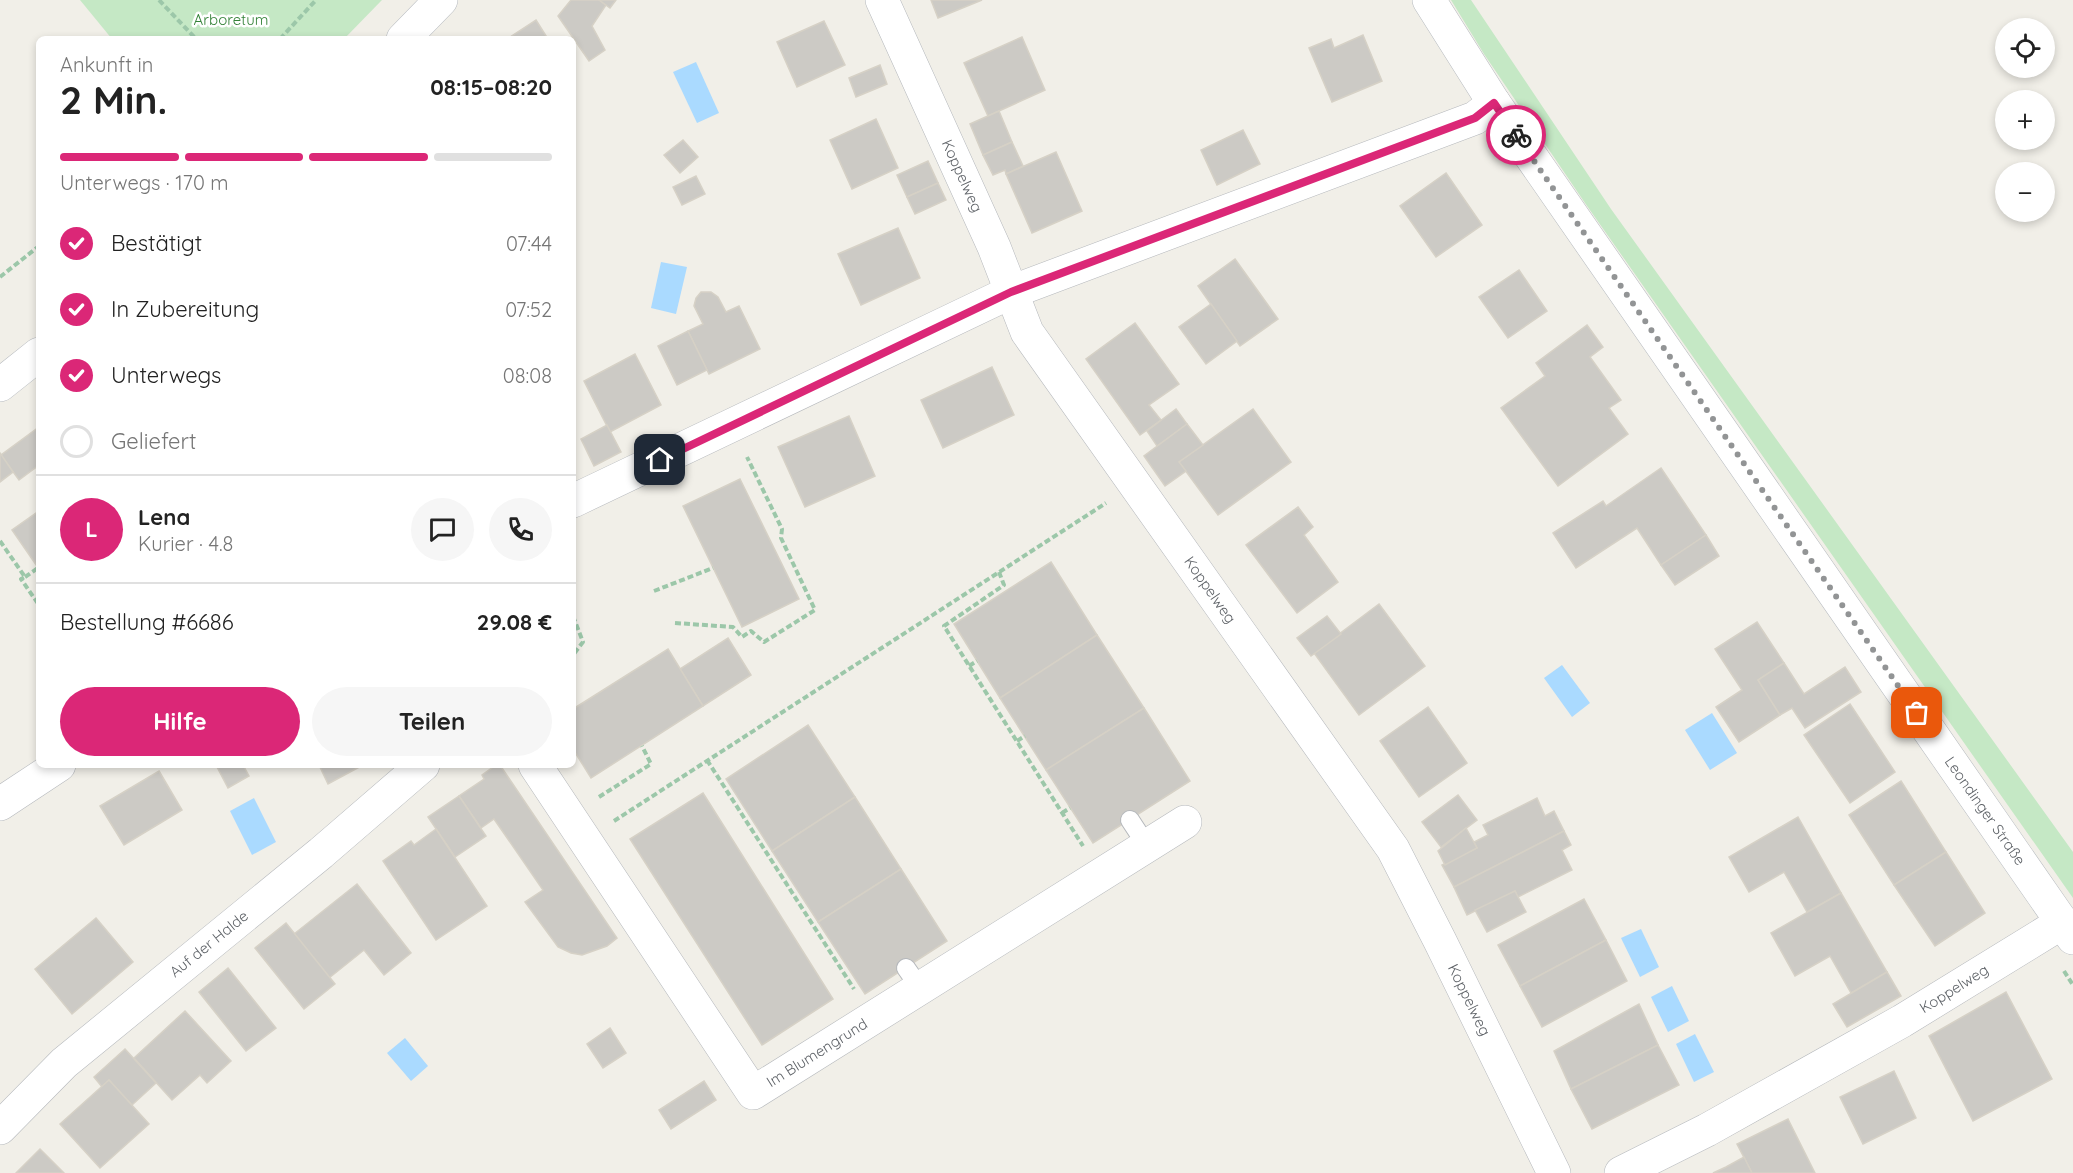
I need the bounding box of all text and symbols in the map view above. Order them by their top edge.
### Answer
park label: Arboretum [194,10,268,29]
map controls [1995,18,2055,222]
button: locate [1995,18,2055,78]
text: Ankunft in [60,52,153,77]
text: 08:15–08:20 [430,73,552,101]
text: 2 Min. [60,75,167,124]
button: + [1995,90,2055,150]
courier [1486,105,1546,165]
icon: bike [1500,119,1533,152]
street label: Koppelweg [938,136,987,215]
button: − [1995,162,2055,222]
text: Unterwegs · 170 m [60,170,228,195]
icon: check [60,227,93,260]
text: Bestätigt [111,229,202,257]
text: 07:44 [506,231,552,256]
icon: check [60,293,93,326]
text: In Zubereitung [111,295,259,323]
text: 07:52 [505,297,552,322]
icon: check [60,359,93,392]
text: Unterwegs [111,361,221,389]
text: 08:08 [503,363,552,388]
text: Geliefert [111,427,196,455]
pin [634,434,685,485]
icon: home [643,443,676,476]
button: chat [411,498,474,561]
button: phone [489,498,552,561]
text: Lena [138,503,190,531]
text: L [85,515,98,543]
text: Kurier · 4.8 [138,531,233,556]
street label: Koppelweg [1180,552,1241,627]
text: Bestellung #6686 [60,608,234,636]
text: 29.08 € [477,608,552,636]
button: Hilfe [60,687,300,756]
button: Teilen [312,687,552,756]
pin [1891,687,1942,738]
icon: bag [1900,696,1933,729]
street label: Leondinger Straße [1941,753,2030,869]
street label: Auf der Halde [165,906,252,981]
street label: Koppelweg [1916,960,1992,1017]
street label: Koppelweg [1444,961,1495,1039]
street label: Im Blumengrund [763,1014,871,1091]

